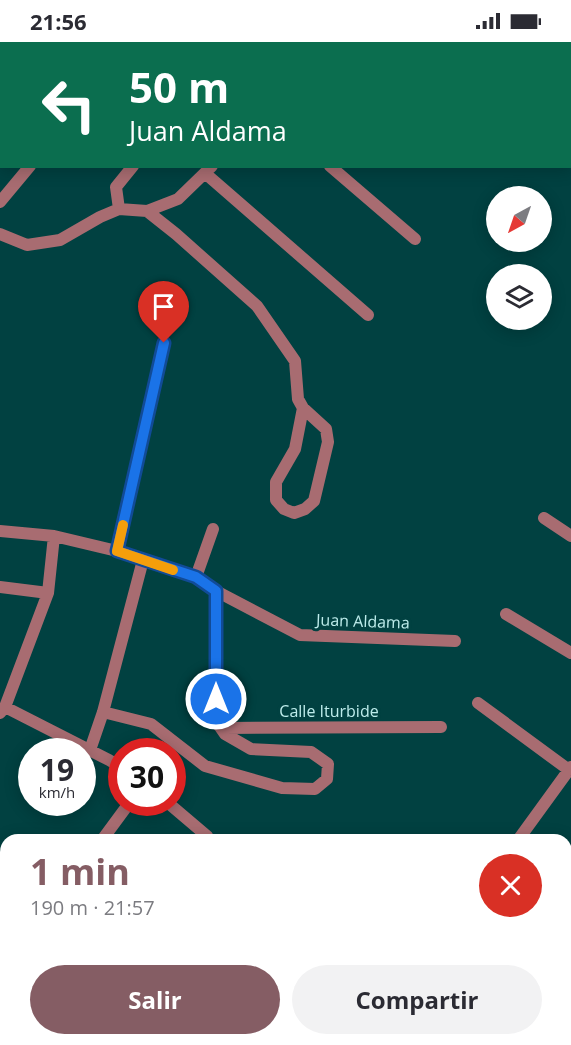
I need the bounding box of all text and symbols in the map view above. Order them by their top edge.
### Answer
text: 21:56 [30,6,87,36]
text: 50 m [129,58,229,115]
icon: left [30,66,108,144]
text: Juan Aldama [129,112,287,149]
north arrow [486,186,552,252]
map controls [486,186,552,330]
button: layers [486,264,552,330]
pin [138,281,189,343]
icon: arrive [147,290,180,323]
street label: Juan Aldama [314,608,410,634]
position arrow [184,667,248,731]
street label: Calle Iturbide [279,700,379,722]
speed limit sign: 30 [108,738,186,816]
text: 19 [40,749,74,790]
text: km/h [39,782,75,802]
text: 1 min [30,847,130,896]
button: close [479,854,542,917]
text: 190 m · 21:57 [30,894,155,921]
button: Salir [30,965,280,1034]
button: Compartir [292,965,542,1034]

